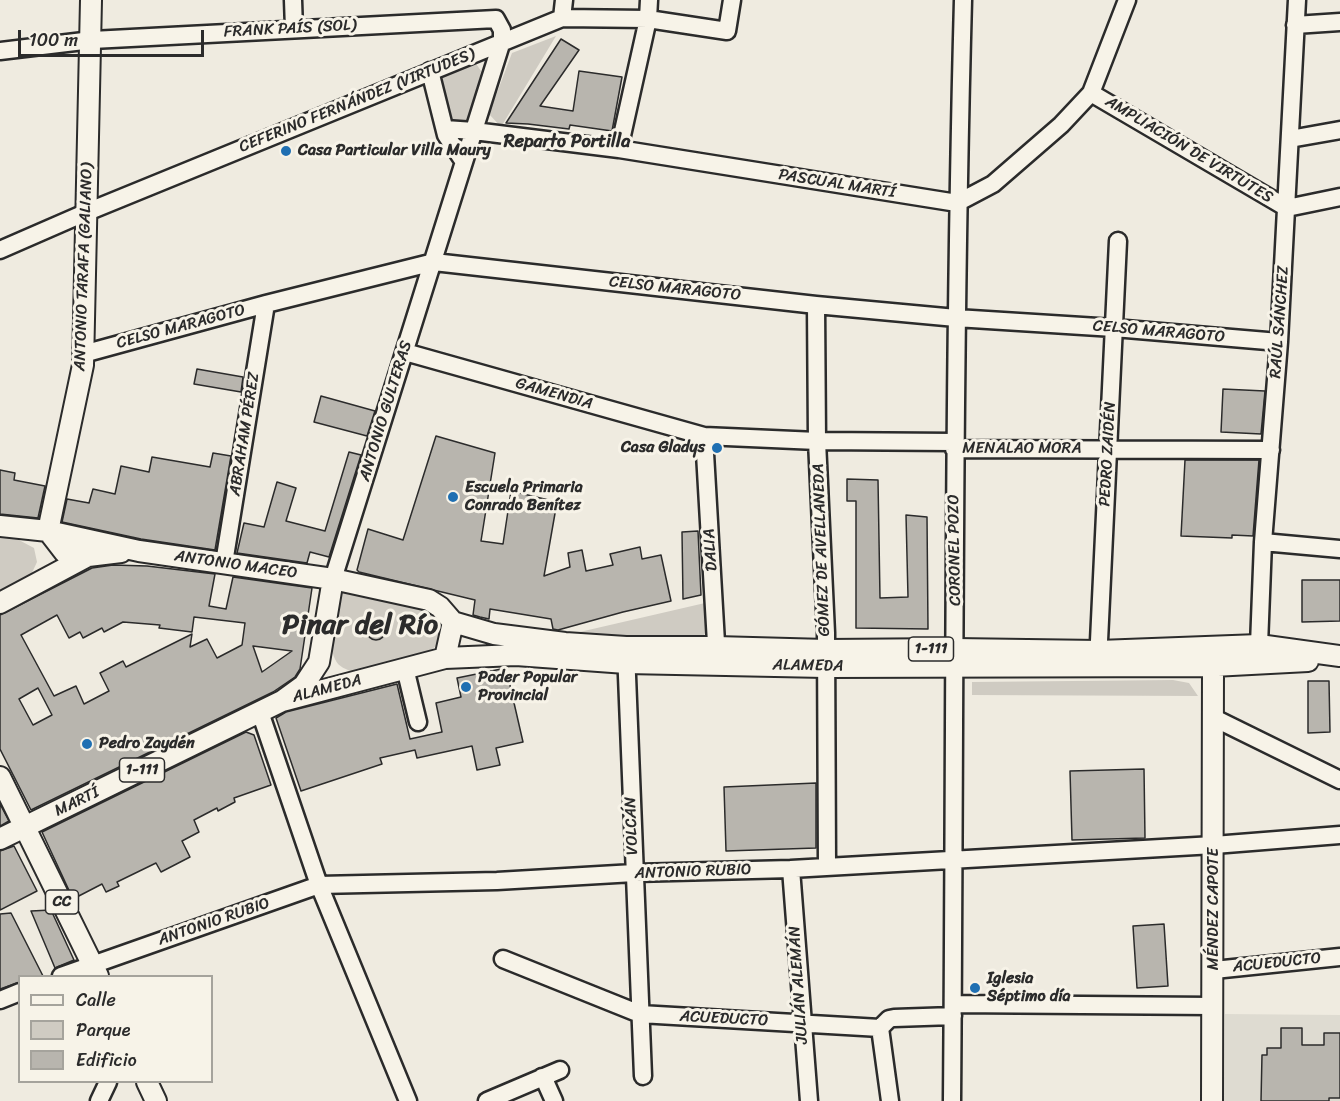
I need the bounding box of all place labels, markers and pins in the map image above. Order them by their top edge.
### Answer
place label: Casa Particular Villa Maury [298,141,491,161]
marker: Casa Particular Villa Maury [279,144,293,158]
place label: Casa Gladys [621,438,705,458]
marker: Casa Gladys [710,441,724,455]
place label: Escuela Primaria Conrado Benítez [465,478,583,516]
marker: Escuela Primaria Conrado Benítez [446,490,460,504]
place label: Poder Popular Provincial [478,668,577,706]
marker: Poder Popular Provincial [459,680,473,694]
place label: Pedro Zaydén [99,734,195,754]
marker: Pedro Zaydén [80,737,94,751]
place label: Iglesia Séptimo día [987,969,1071,1007]
marker: Iglesia Séptimo día [968,981,982,995]

